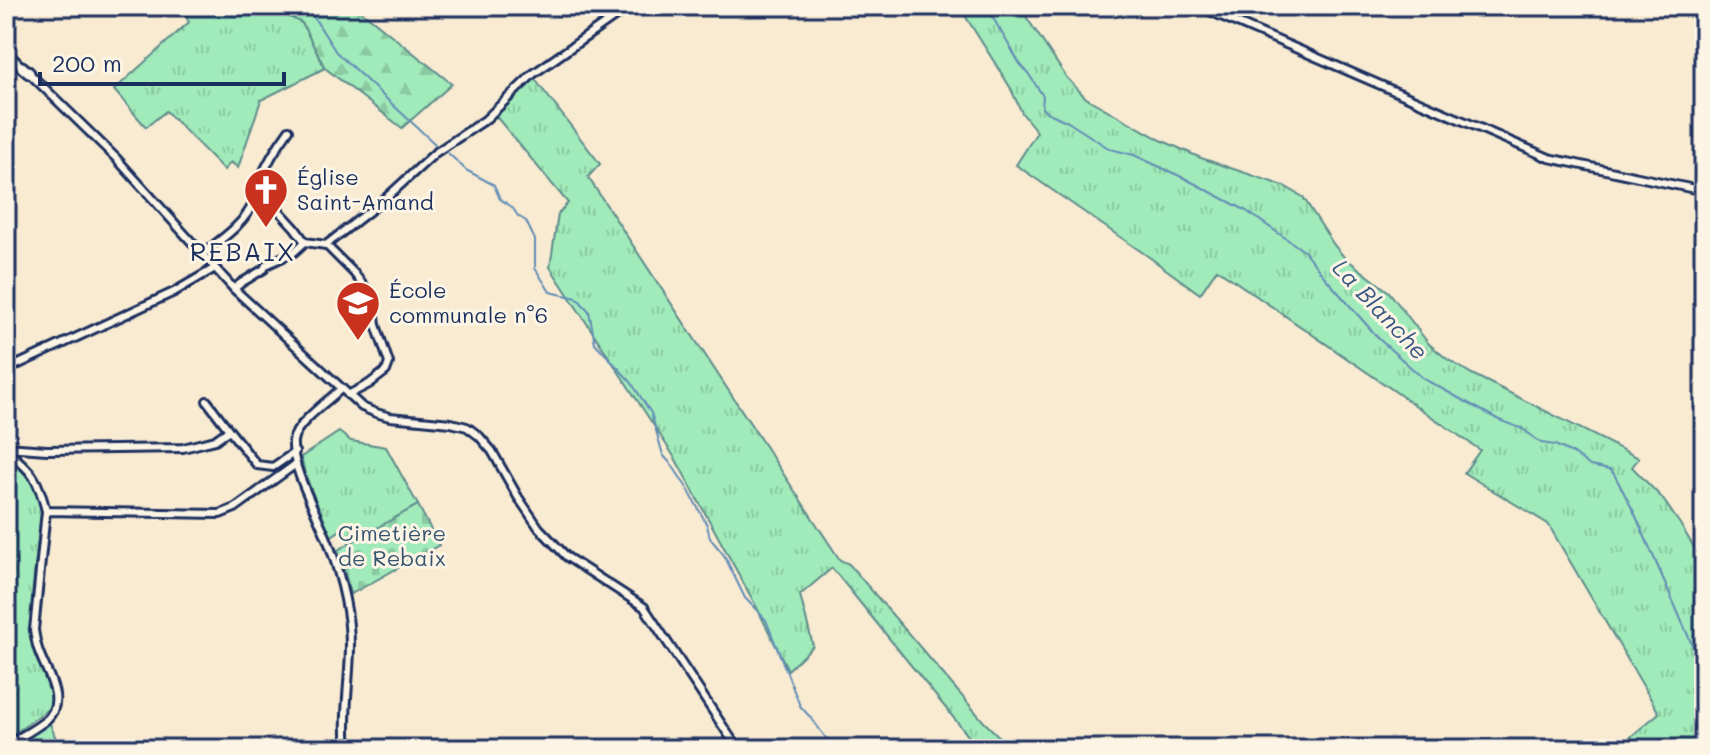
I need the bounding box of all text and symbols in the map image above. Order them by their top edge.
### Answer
scale bar [40,36,284,86]
text: 200 m [52,47,122,78]
place label: Église Saint-Amand [297,162,434,216]
church icon: Église Saint-Amand [242,166,290,229]
district label: REBAIX [190,234,296,268]
water label: La Blanche [1326,252,1436,366]
place label: École communale n°6 [389,275,548,329]
school or university icon: École communale n°6 [334,279,382,342]
park label: Cimetière de Rebaix [338,518,446,572]

